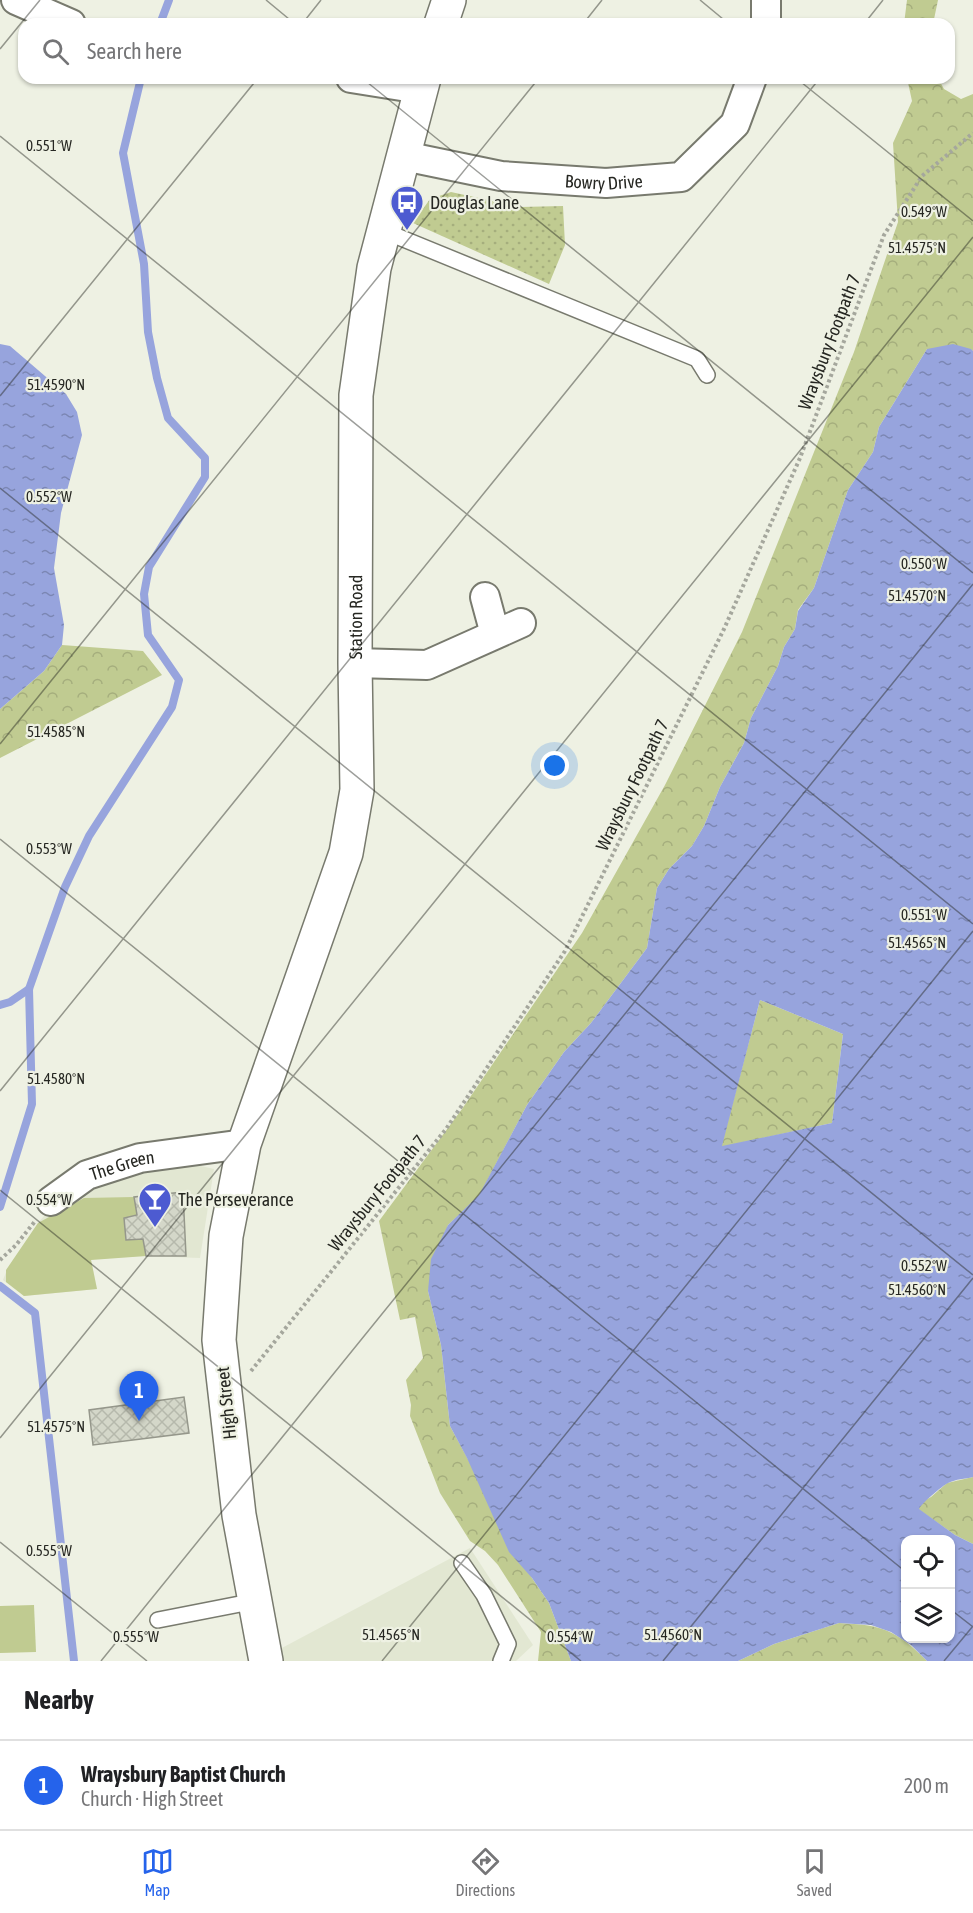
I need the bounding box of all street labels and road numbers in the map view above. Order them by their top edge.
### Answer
street label: Bowry Drive [564,170,643,194]
street label: Wraysbury Footpath 7 [794,271,864,413]
street label: Station Road [345,575,366,659]
street label: Wraysbury Footpath 7 [591,716,673,854]
street label: Wraysbury Footpath 7 [324,1131,430,1255]
street label: The Green [87,1146,156,1184]
street label: High Street [212,1366,240,1440]

